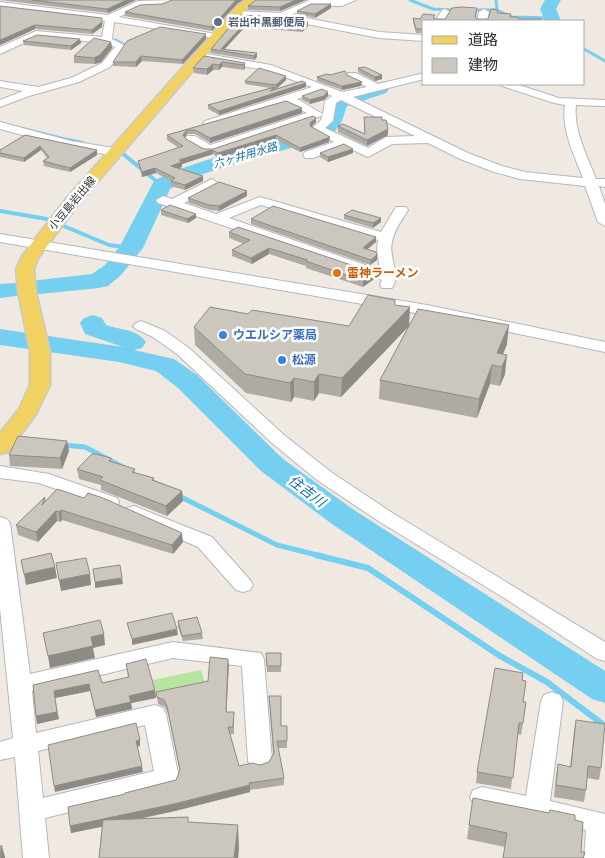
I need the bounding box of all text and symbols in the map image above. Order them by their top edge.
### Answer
marker: 岩出中黒郵便局 [212,16,224,28]
place label: 岩出中黒郵便局 [228,16,305,29]
legend [422,20,585,85]
text: 道路 [468,31,498,49]
text: 建物 [468,56,498,74]
water label: 六ヶ井用水路 [212,140,280,171]
street label: 小豆島岩出線 [46,174,99,233]
place label: 雷神ラーメン [347,266,419,280]
marker: 雷神ラーメン [331,267,343,279]
place label: ウエルシア薬局 [233,328,317,342]
marker: ウエルシア薬局 [217,329,229,341]
place label: 松源 [292,353,316,367]
marker: 松源 [276,354,288,366]
water label: 住吉川 [285,472,330,512]

